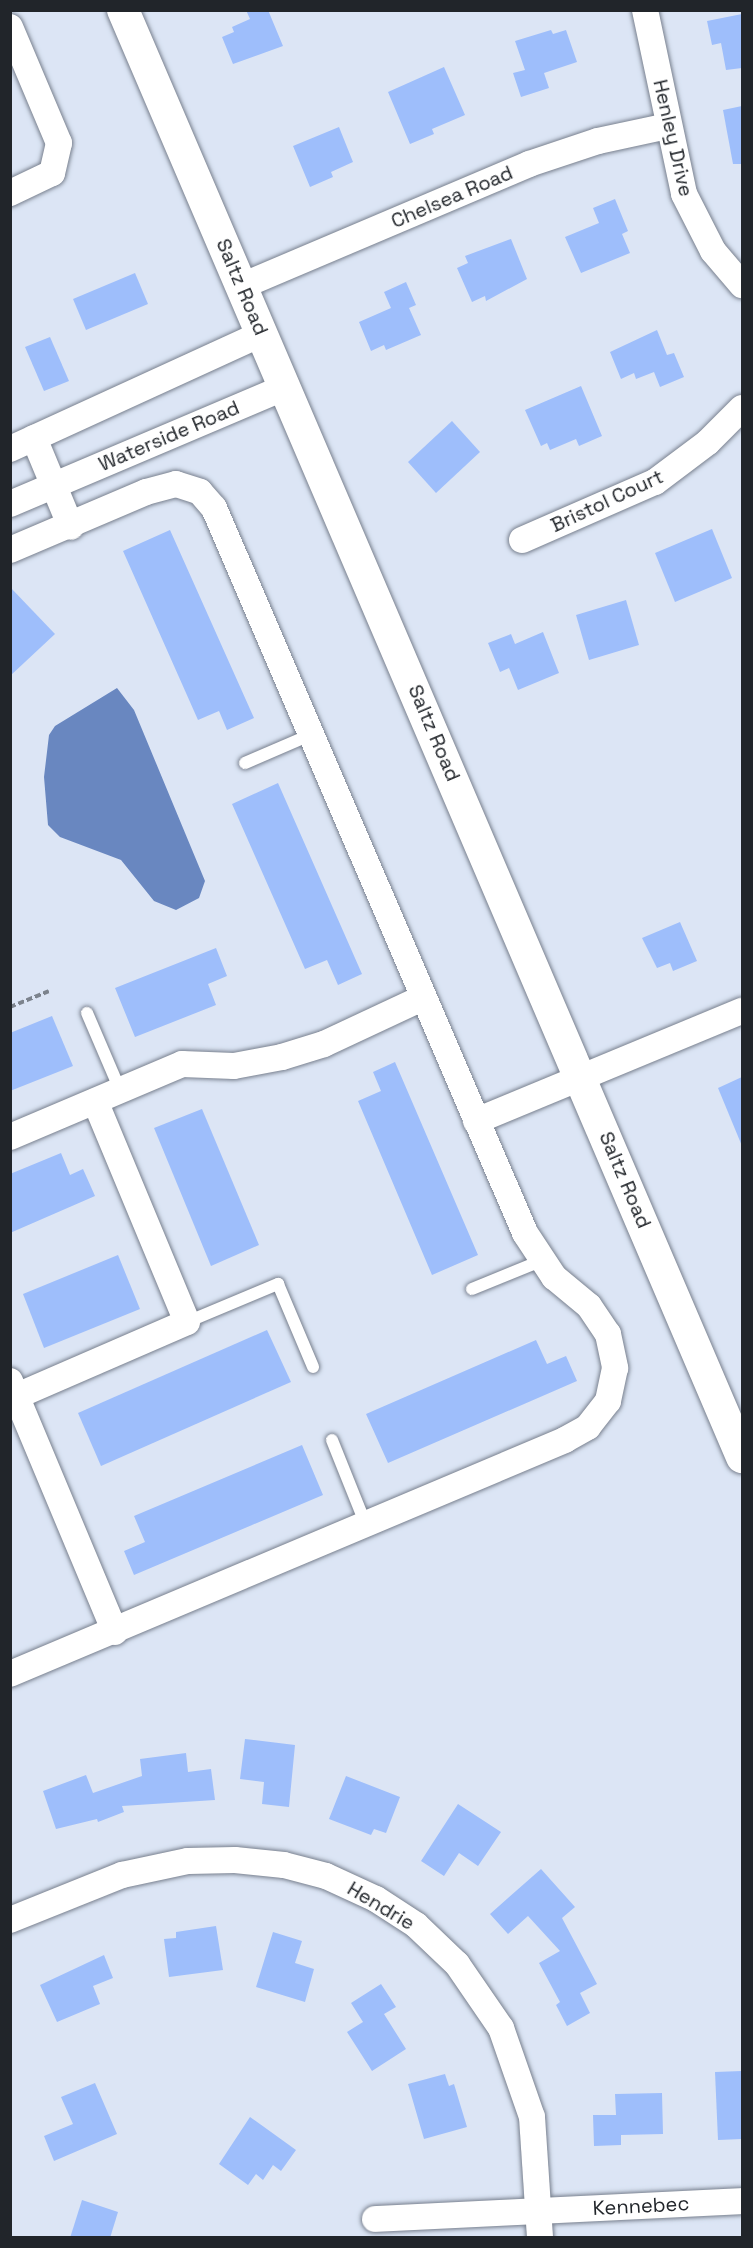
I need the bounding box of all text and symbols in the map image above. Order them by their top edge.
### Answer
street label: Henley Drive [648,77,698,199]
street label: Chelsea Road [388,161,516,233]
street label: Saltz Road [211,235,273,339]
street label: Waterside Road [95,396,243,476]
street label: Bristol Court [547,464,667,538]
street label: Saltz Road [403,681,465,785]
street label: Saltz Road [594,1128,656,1232]
street label: Hendrie [343,1877,419,1935]
street label: Kennebec [592,2191,690,2221]

